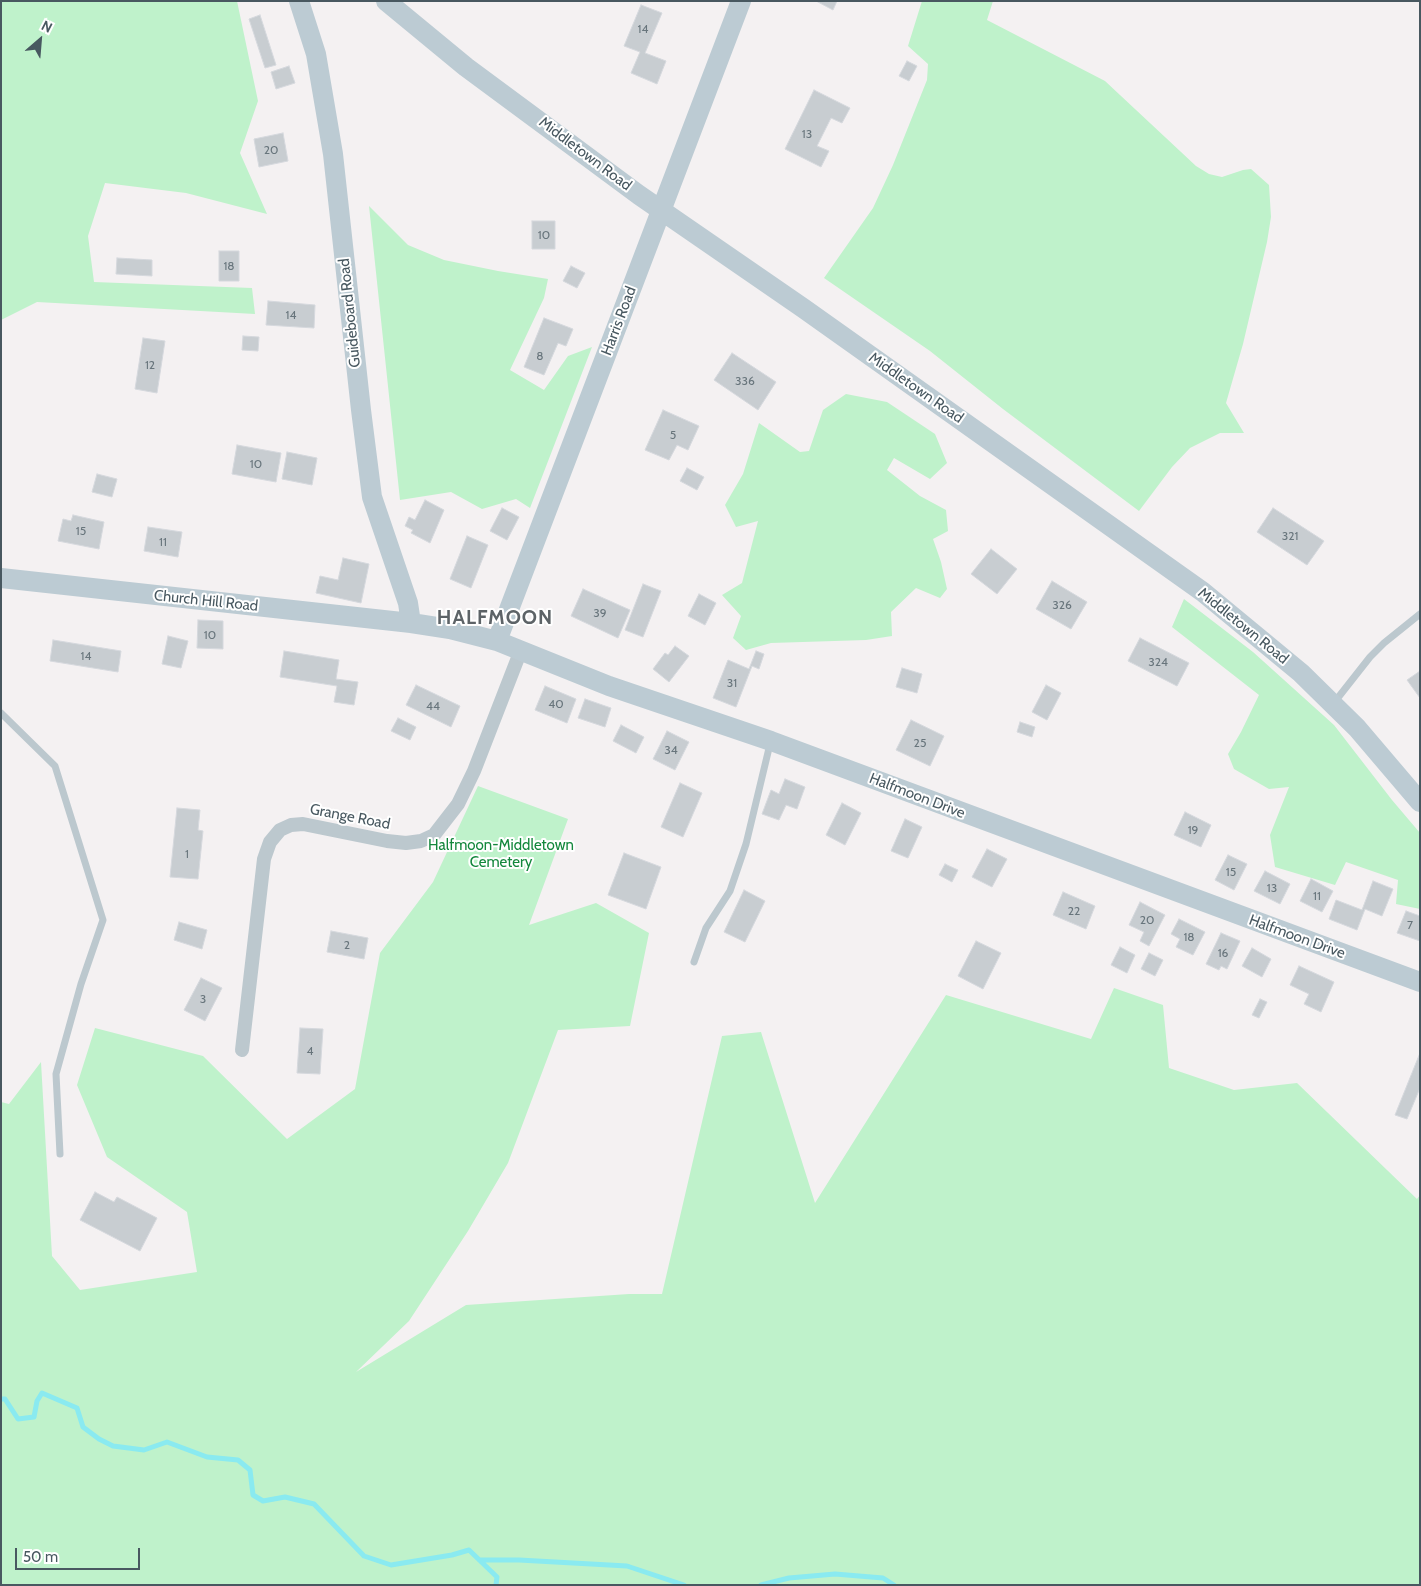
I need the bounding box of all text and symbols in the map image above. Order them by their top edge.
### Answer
north arrow [15,15,65,65]
text: N [38,16,55,37]
house number: 14 [638,22,648,36]
street label: Middletown Road [535,113,635,195]
house number: 13 [802,127,812,141]
house number: 20 [264,143,278,157]
house number: 10 [538,228,550,242]
street label: Guideboard Road [335,258,365,368]
house number: 18 [223,259,235,273]
street label: Harris Road [598,284,640,358]
house number: 14 [286,308,296,322]
house number: 8 [536,349,544,363]
street label: Middletown Road [865,349,967,427]
house number: 12 [145,358,155,372]
house number: 336 [735,374,755,388]
house number: 5 [670,428,676,442]
house number: 10 [250,457,262,471]
house number: 15 [76,524,86,538]
house number: 321 [1282,529,1298,543]
house number: 11 [159,535,167,549]
street label: Middletown Road [1194,584,1292,668]
street label: Church Hill Road [153,587,259,615]
house number: 326 [1052,598,1072,612]
district label: HALFMOON [436,606,554,630]
house number: 39 [593,606,607,620]
house number: 10 [204,628,216,642]
house number: 14 [81,649,91,663]
house number: 324 [1148,655,1168,669]
house number: 31 [727,676,737,690]
house number: 40 [548,697,564,711]
house number: 44 [426,699,440,713]
house number: 25 [914,736,926,750]
house number: 34 [664,743,678,757]
street label: Halfmoon Drive [867,769,967,823]
street label: Grange Road [308,800,392,834]
house number: 19 [1188,823,1198,837]
park label: Halfmoon-Middletown Cemetery [428,837,574,872]
house number: 1 [185,847,189,861]
house number: 15 [1226,865,1236,879]
house number: 13 [1267,881,1277,895]
house number: 11 [1313,889,1321,903]
house number: 22 [1068,904,1080,918]
street label: Halfmoon Drive [1246,911,1348,963]
house number: 20 [1140,913,1154,927]
house number: 7 [1407,918,1413,932]
house number: 18 [1183,930,1195,944]
house number: 2 [344,938,350,952]
house number: 16 [1218,946,1228,960]
house number: 3 [200,992,206,1006]
house number: 4 [307,1044,313,1058]
scale bar [18,1538,142,1570]
text: 50 m [23,1548,58,1566]

